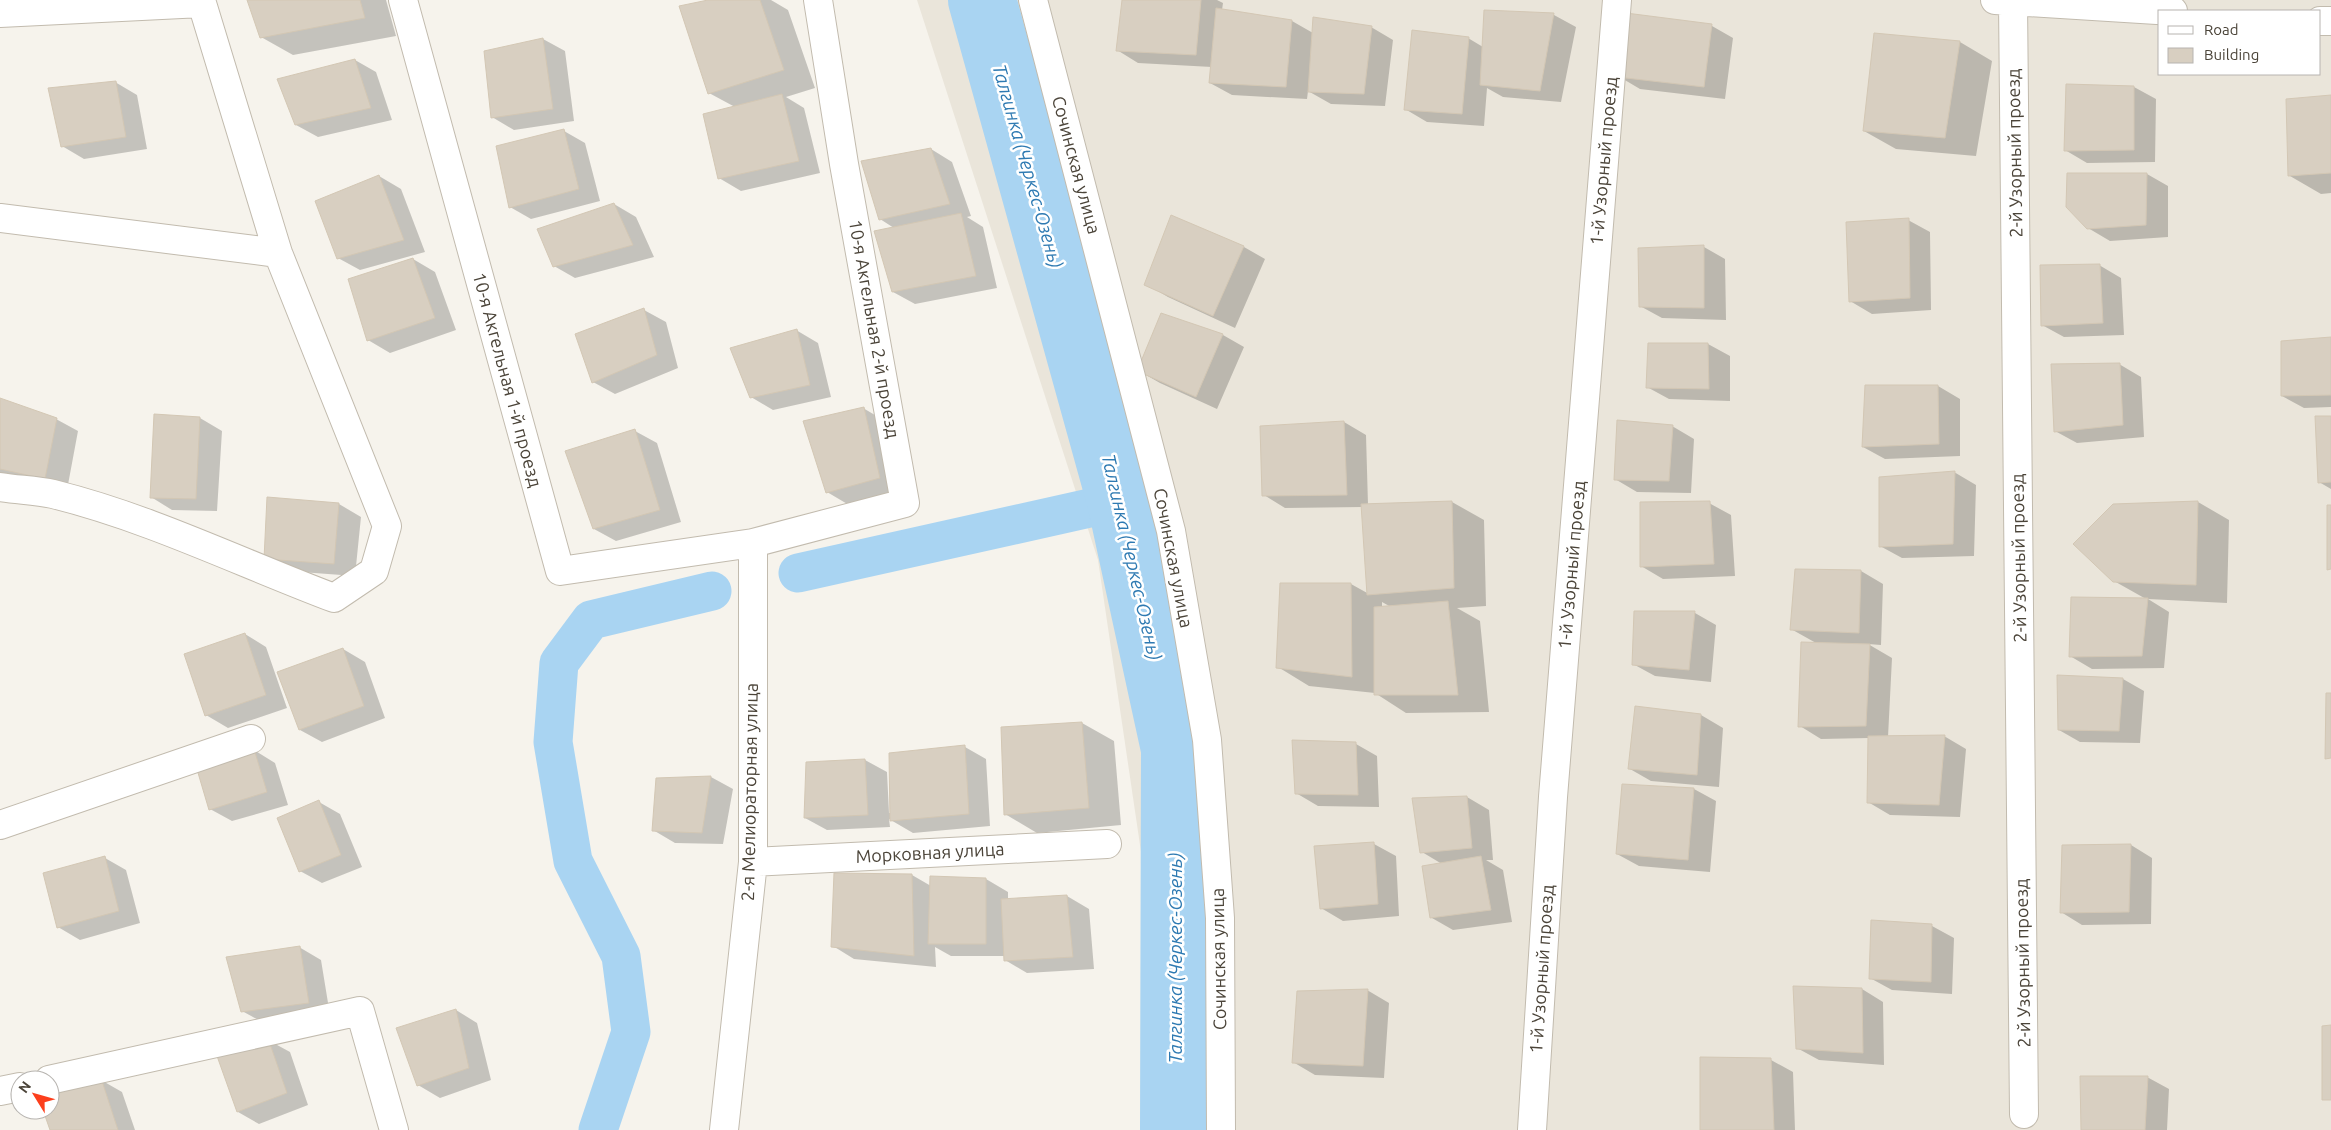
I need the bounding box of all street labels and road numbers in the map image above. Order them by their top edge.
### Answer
street label: 2-й Узорный проезд [2003,68,2025,238]
street label: 1-й Узорный проезд [1586,75,1620,246]
street label: Сочинская улица [1049,94,1105,236]
street label: 10-я Акгельная 2-й проезд [846,218,904,440]
street label: 10-я Акгельная 1-й проезд [470,270,546,490]
street label: 2-й Узорный проезд [2007,473,2029,643]
street label: 1-й Узорный проезд [1554,479,1588,650]
street label: Сочинская улица [1151,486,1197,629]
street label: 2-я Мелиораторная улица [737,683,761,901]
street label: Морковная улица [855,838,1005,866]
street label: 2-й Узорный проезд [2011,878,2033,1048]
street label: 1-й Узорный проезд [1525,883,1557,1054]
street label: Сочинская улица [1207,888,1229,1030]

